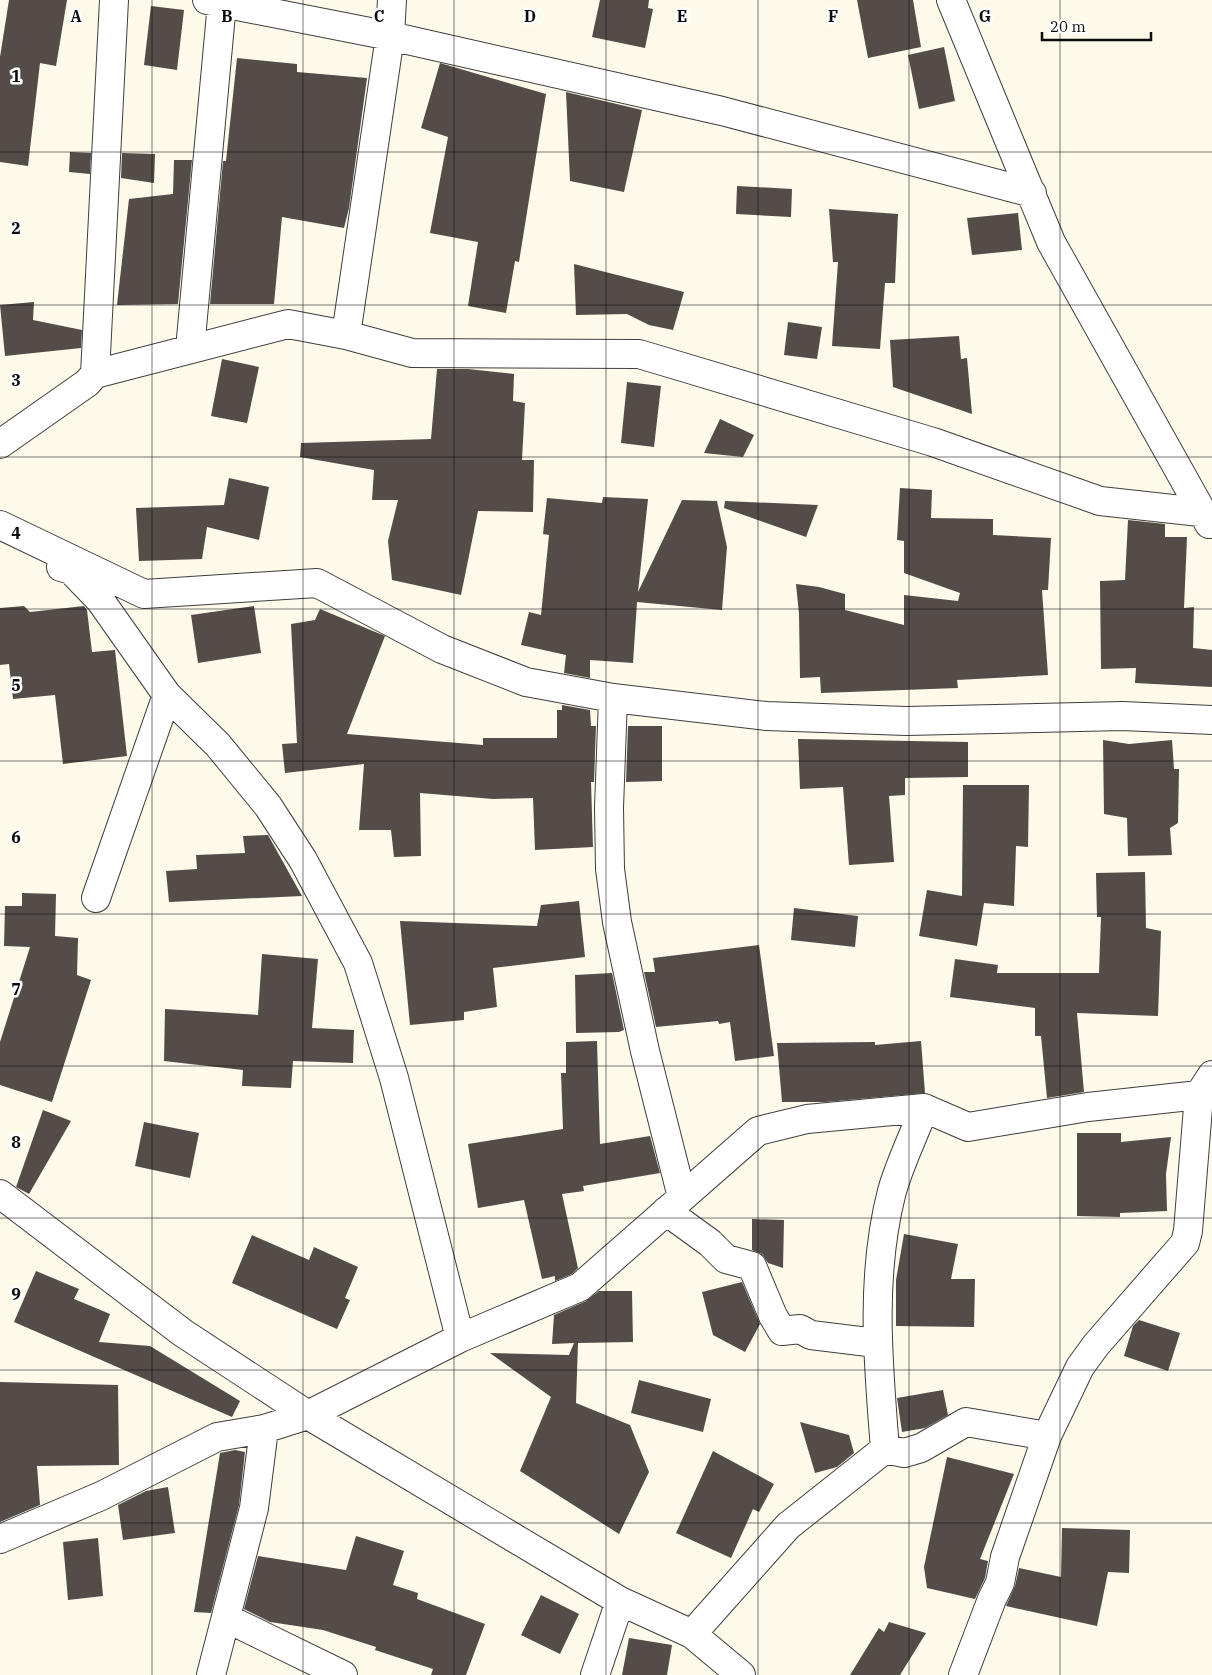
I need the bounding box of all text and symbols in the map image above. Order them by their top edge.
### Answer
text: A [70,6,82,26]
text: B [221,6,233,26]
text: C [374,6,384,26]
text: D [524,6,536,26]
text: E [677,6,687,26]
text: F [828,6,838,26]
text: G [979,6,991,26]
scale bar [1042,10,1151,42]
text: 20 m [1050,17,1086,36]
text: 1 [11,66,21,86]
text: 2 [11,218,21,238]
text: 3 [11,370,21,390]
text: 4 [11,523,21,543]
text: 5 [11,675,21,695]
text: 6 [11,827,21,847]
text: 7 [11,979,21,999]
text: 8 [11,1132,21,1152]
text: 9 [11,1284,21,1304]

